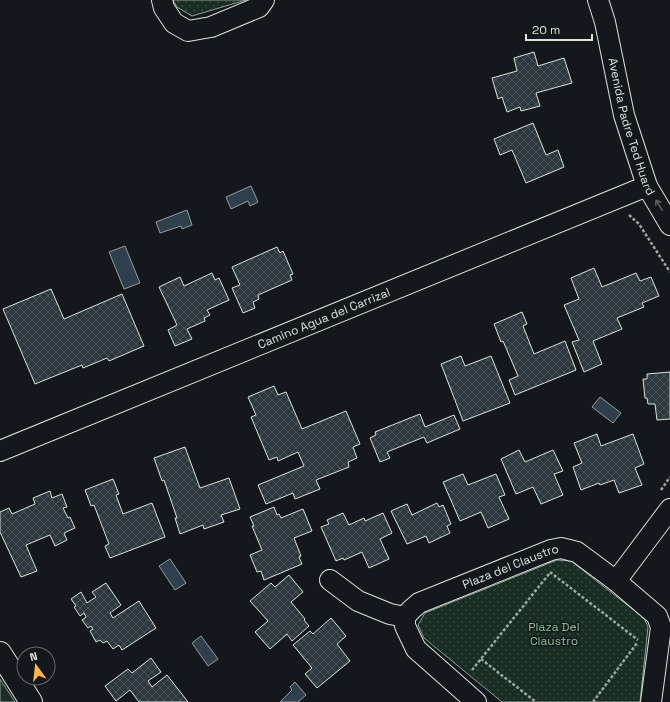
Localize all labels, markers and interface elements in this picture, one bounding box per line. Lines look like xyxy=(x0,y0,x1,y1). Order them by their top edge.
scale bar xyxy=(526,16,592,42)
text: 20 m xyxy=(532,22,560,38)
street label: Avenida Padre Ted Huard xyxy=(605,56,659,198)
one-way arrow xyxy=(655,200,663,211)
street label: Camino Agua del Carrizal xyxy=(255,284,393,353)
street label: Plaza del Claustro xyxy=(460,541,560,593)
park label: Plaza Del Claustro xyxy=(528,619,580,649)
north arrow xyxy=(16,646,56,686)
text: N xyxy=(28,649,39,664)

